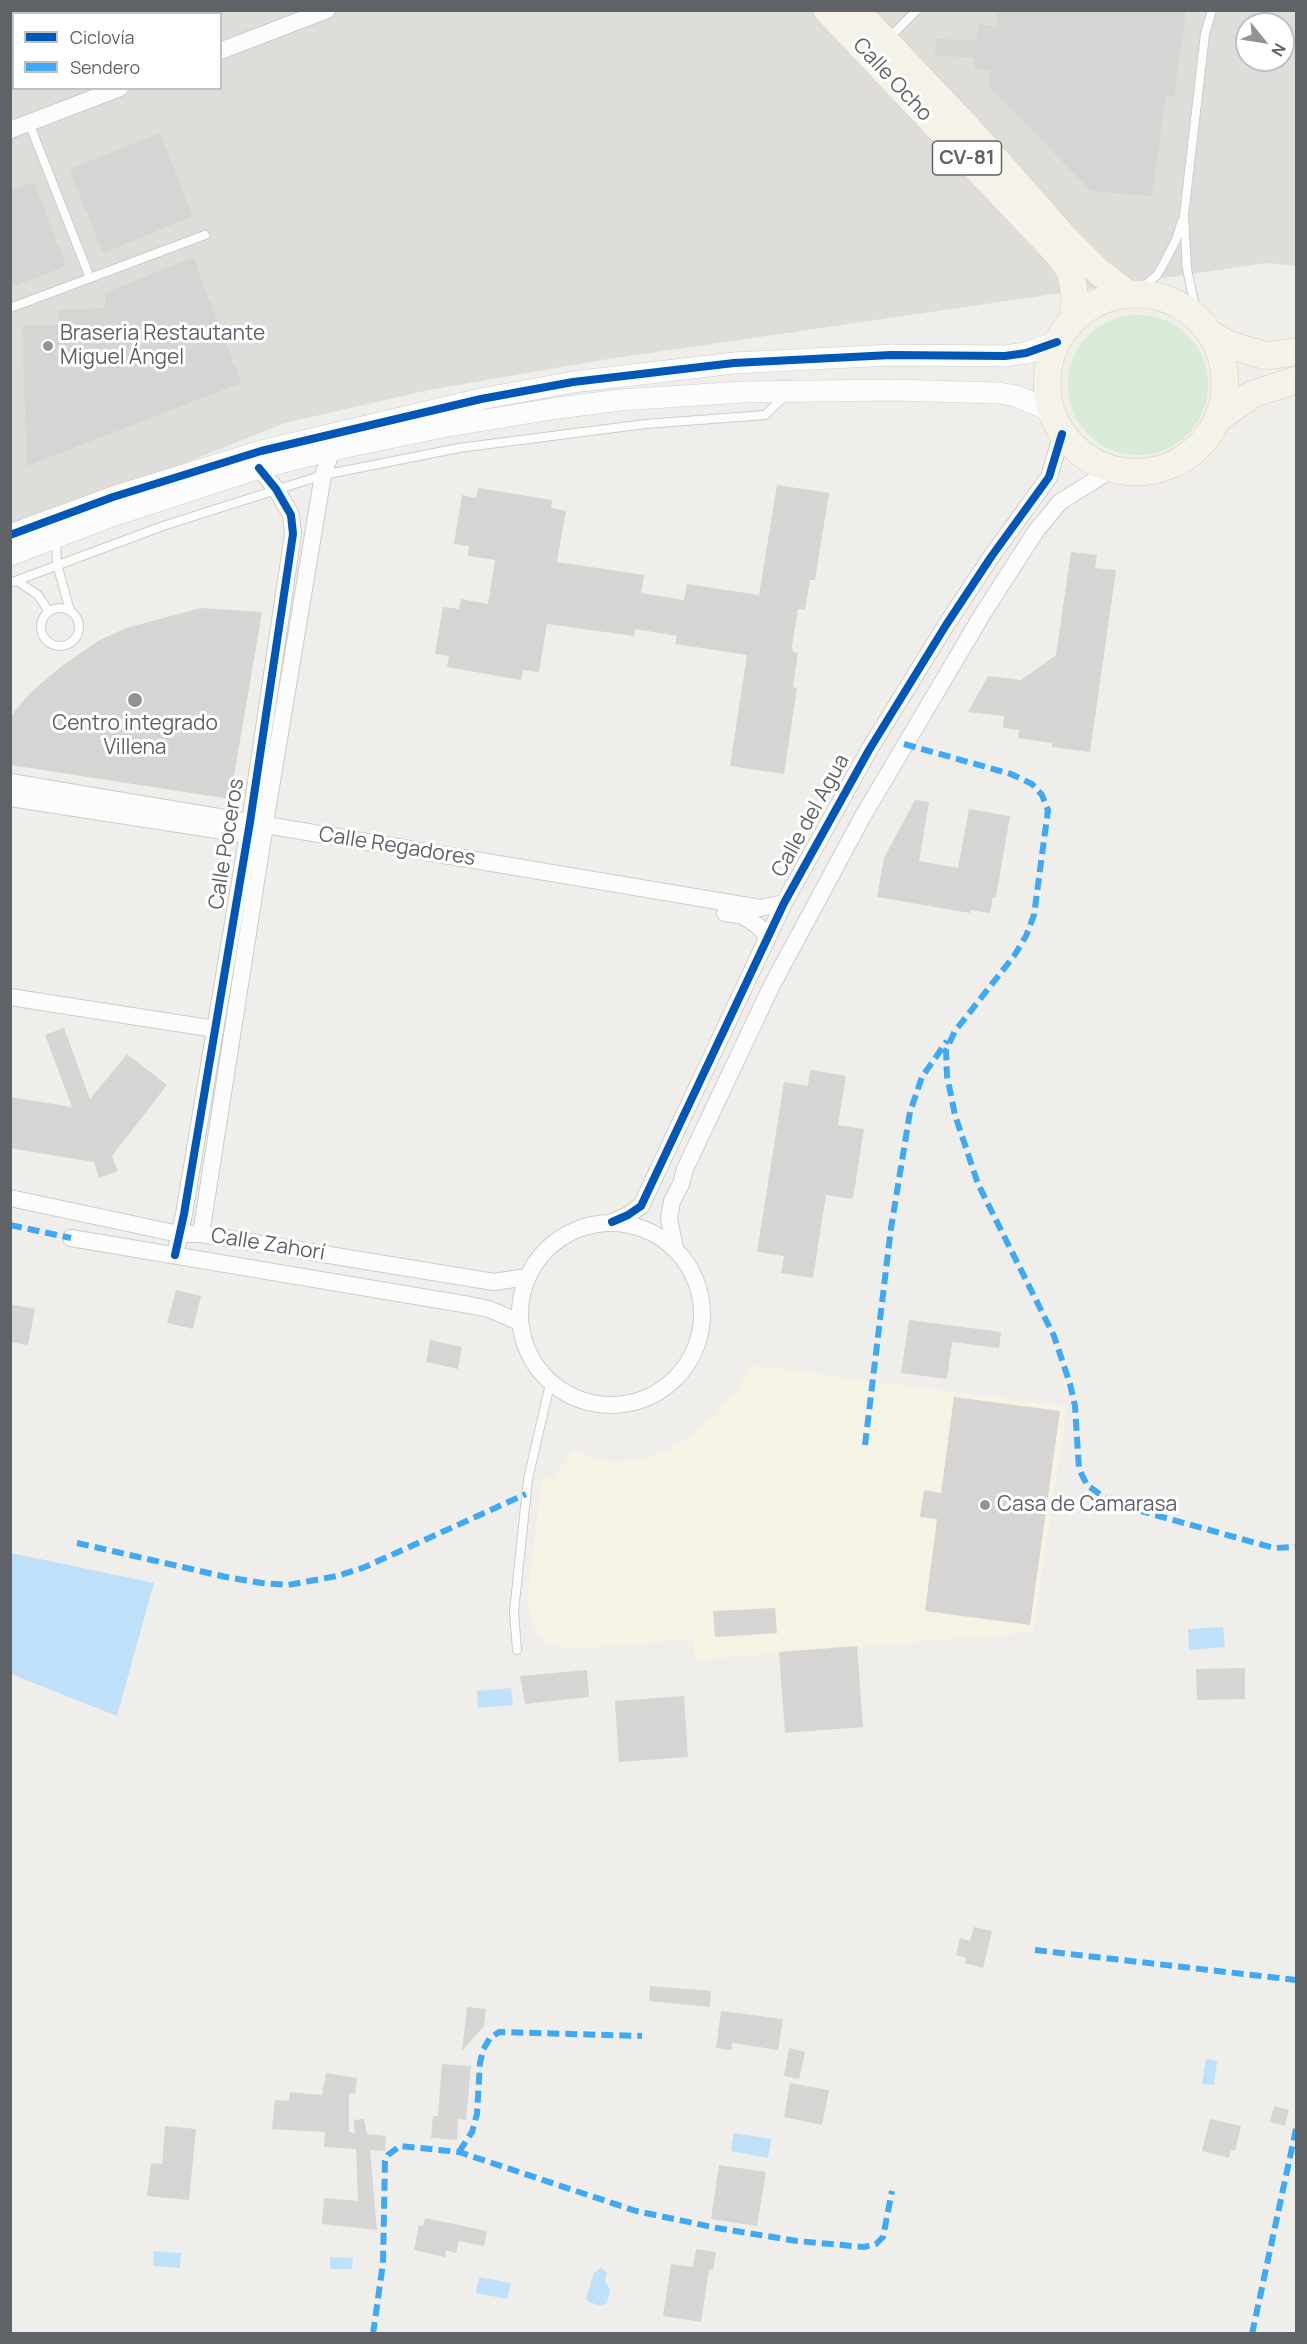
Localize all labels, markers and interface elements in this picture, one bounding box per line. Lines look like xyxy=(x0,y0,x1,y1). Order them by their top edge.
legend xyxy=(12,12,222,90)
north arrow xyxy=(1235,12,1295,72)
text: Ciclovía xyxy=(70,25,135,49)
street label: Calle Ocho xyxy=(847,33,937,127)
text: N xyxy=(1266,40,1291,60)
text: Sendero xyxy=(70,55,140,79)
road number: CV-81 xyxy=(932,141,1002,175)
place label: Braseria Restautante Miguel Ángel xyxy=(60,321,265,371)
marker: Braseria Restautante Miguel Ángel xyxy=(41,339,55,353)
marker: Centro integrado Villena xyxy=(126,691,144,709)
place label: Centro integrado Villena xyxy=(52,711,218,761)
street label: Calle del Agua xyxy=(767,750,855,882)
street label: Calle Poceros xyxy=(204,777,250,911)
street label: Calle Regadores xyxy=(317,822,477,872)
street label: Calle Zahorí xyxy=(209,1224,327,1266)
place label: Casa de Camarasa xyxy=(997,1492,1177,1518)
marker: Casa de Camarasa xyxy=(978,1498,992,1512)

